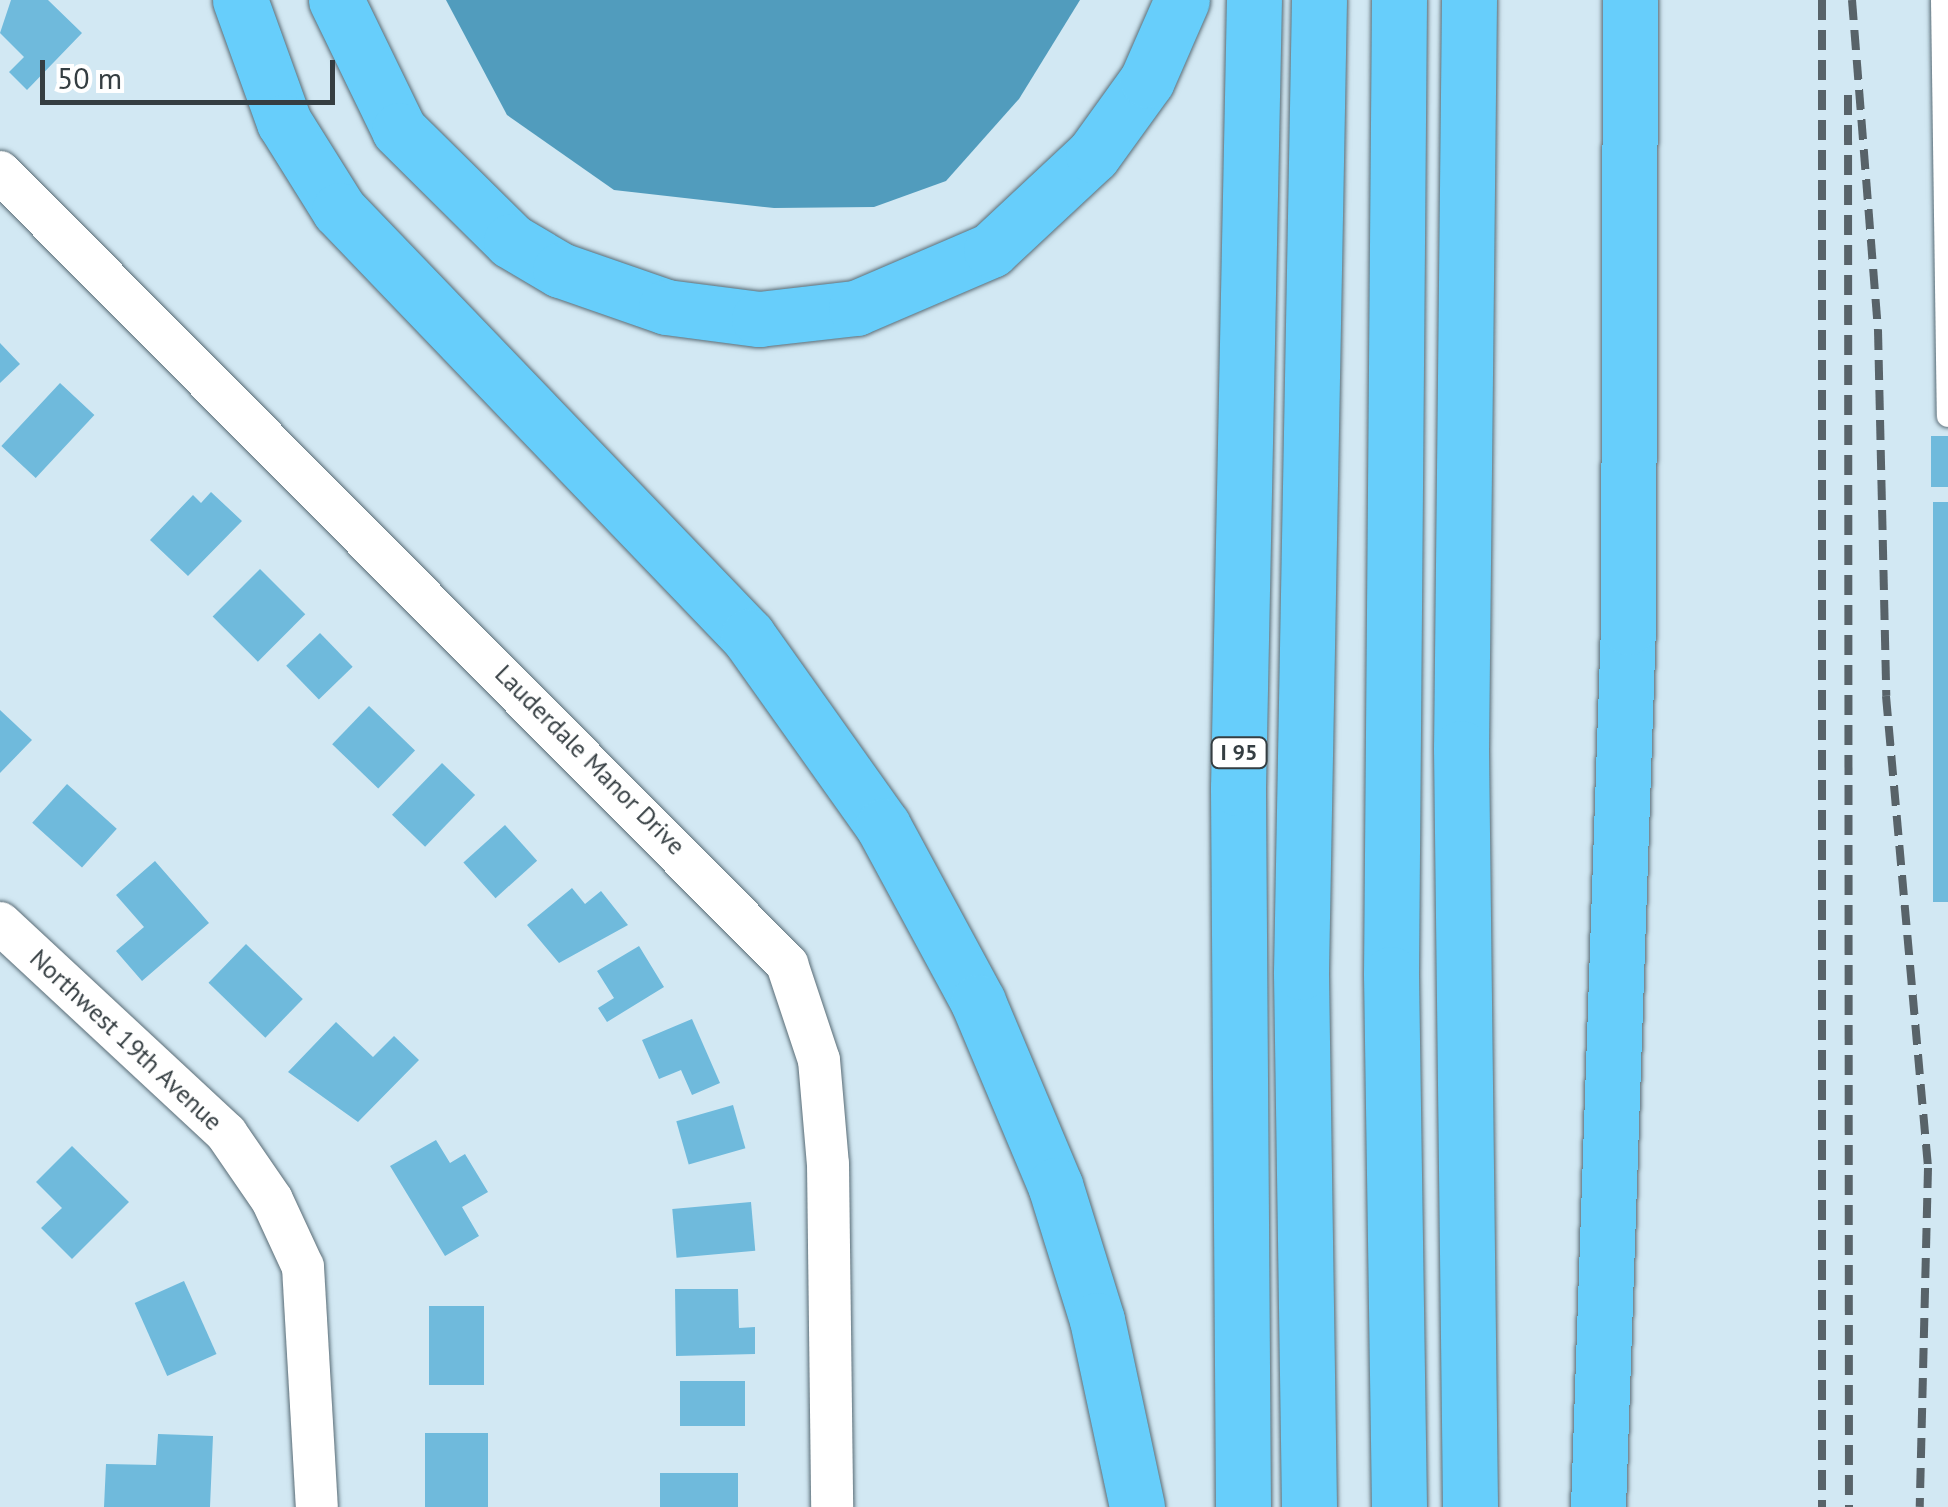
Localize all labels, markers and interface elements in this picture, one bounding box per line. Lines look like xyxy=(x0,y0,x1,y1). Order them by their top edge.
scale bar xyxy=(45,40,340,102)
text: 50 m xyxy=(57,58,122,97)
street label: Lauderdale Manor Drive xyxy=(489,659,691,861)
road number: I 95 xyxy=(1209,736,1269,770)
street label: Northwest 19th Avenue xyxy=(24,943,228,1137)

